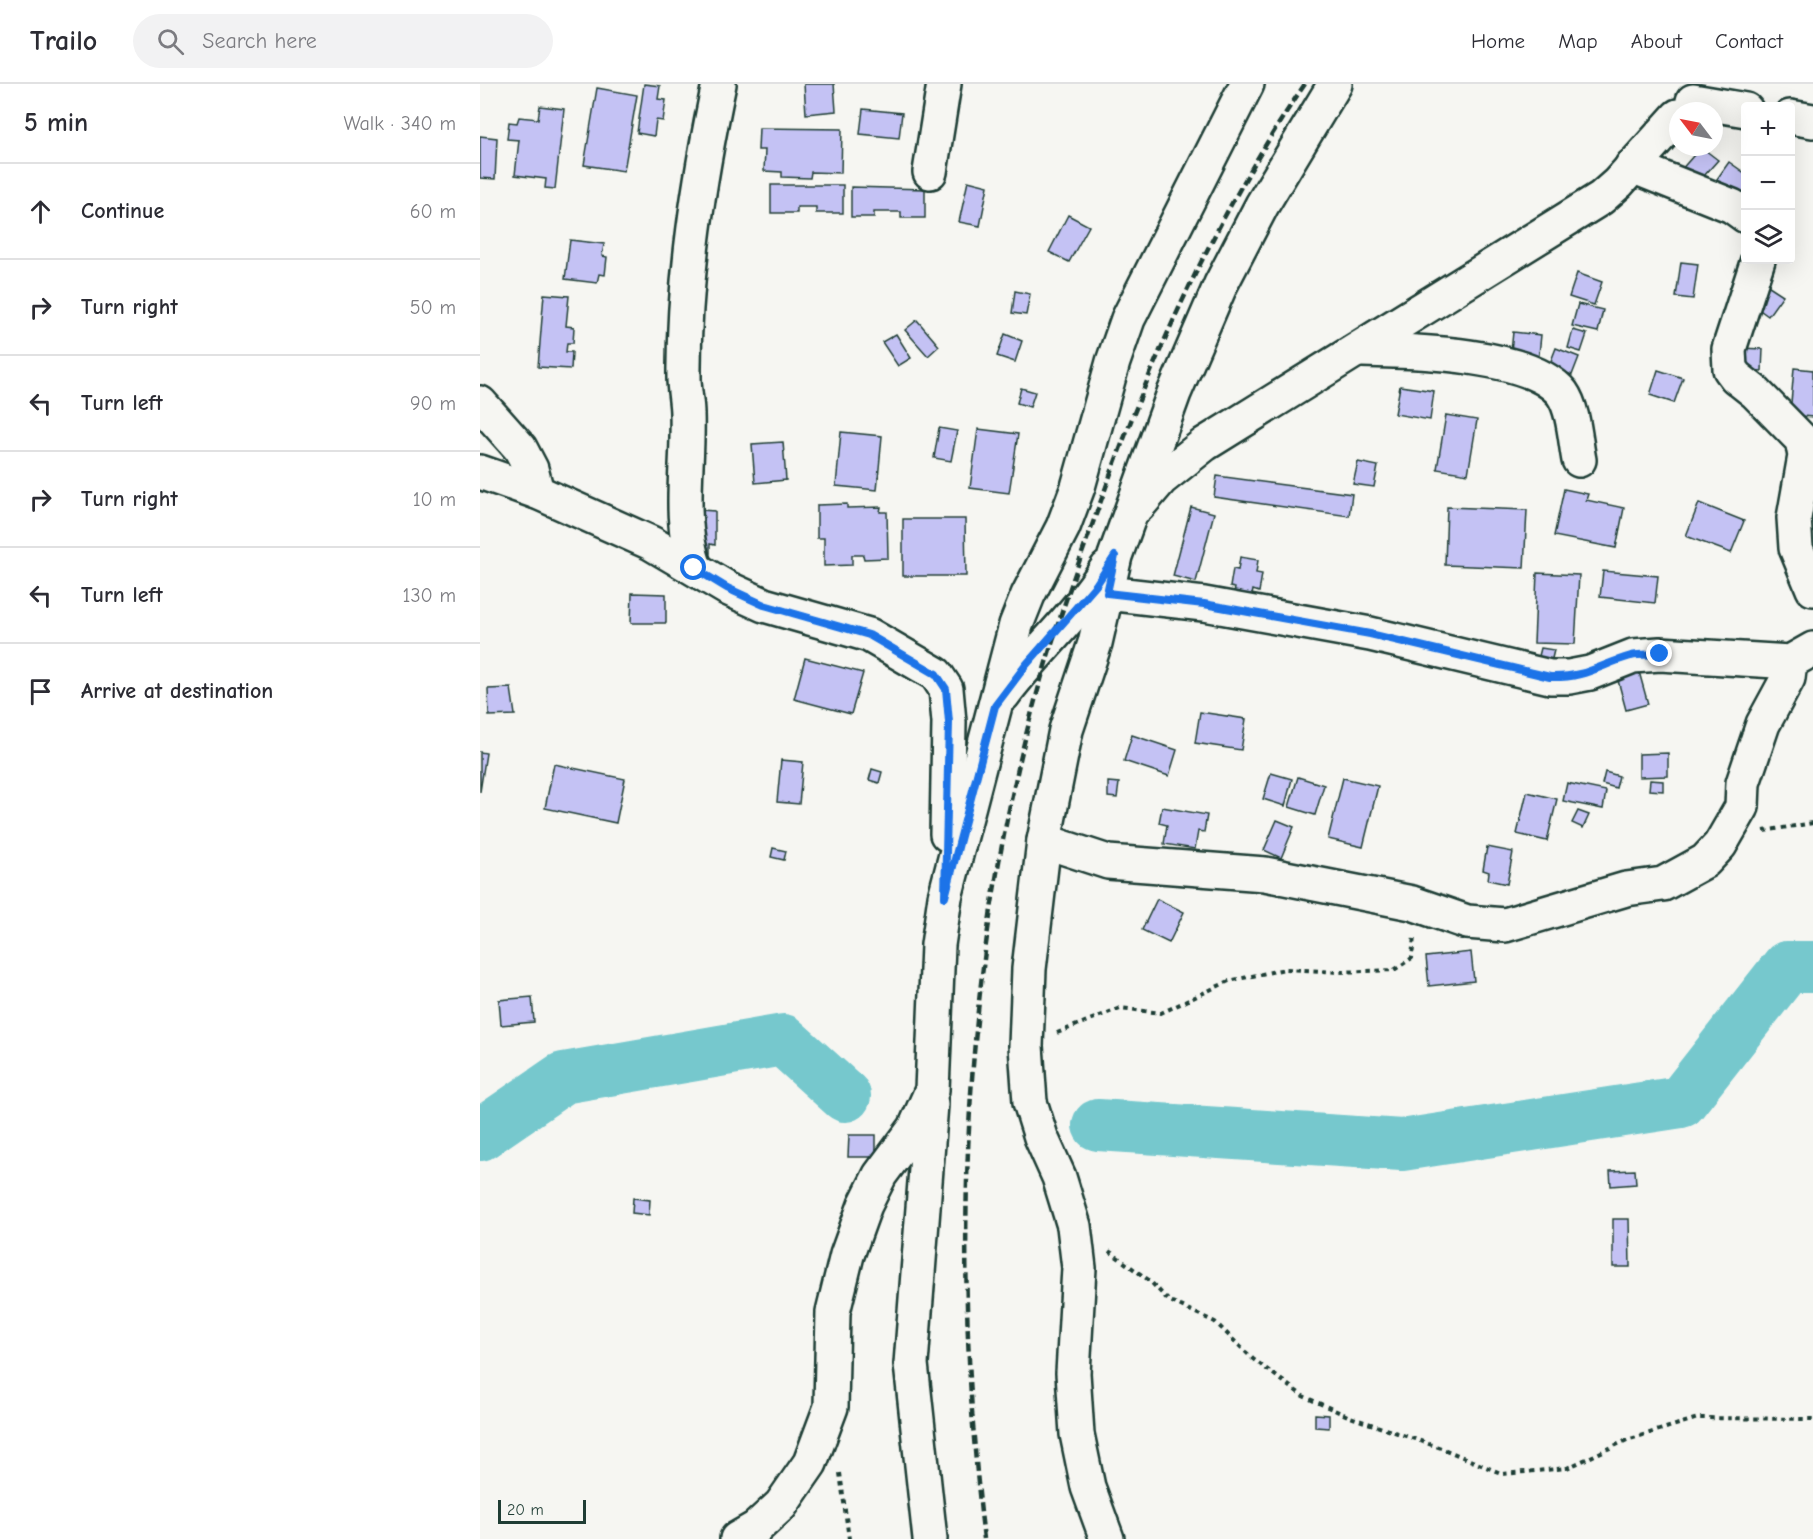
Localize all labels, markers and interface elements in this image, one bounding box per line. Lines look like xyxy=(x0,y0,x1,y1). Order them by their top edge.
search box xyxy=(133,14,553,68)
text: Trailo xyxy=(30,25,97,57)
icon: search xyxy=(154,25,187,58)
text: Search here xyxy=(202,28,317,54)
text: Home xyxy=(1471,29,1525,53)
text: Map xyxy=(1558,29,1598,53)
text: About xyxy=(1631,29,1682,53)
text: Contact xyxy=(1715,29,1783,53)
north arrow xyxy=(1669,102,1723,156)
map controls xyxy=(1741,102,1795,264)
button: + xyxy=(1741,102,1795,156)
text: 5 min xyxy=(24,108,88,138)
text: Walk · 340 m xyxy=(344,112,456,135)
button: − xyxy=(1741,156,1795,210)
icon: ahead xyxy=(24,195,57,228)
text: Continue xyxy=(81,198,164,224)
text: 60 m xyxy=(410,200,456,223)
button: layers xyxy=(1741,210,1795,264)
icon: right xyxy=(24,291,57,324)
text: Turn right xyxy=(81,294,178,320)
text: 50 m xyxy=(410,296,456,319)
icon: left xyxy=(24,387,57,420)
text: Turn left xyxy=(81,390,163,416)
text: 90 m xyxy=(410,392,456,415)
icon: right xyxy=(24,483,57,516)
text: Turn right xyxy=(81,486,178,512)
text: 10 m xyxy=(413,488,456,511)
route start xyxy=(680,554,706,580)
icon: left xyxy=(24,579,57,612)
text: Turn left xyxy=(81,582,163,608)
text: 130 m xyxy=(403,584,456,607)
route end xyxy=(1646,640,1672,666)
icon: arrive xyxy=(24,675,57,708)
text: Arrive at destination xyxy=(81,678,273,704)
scale bar xyxy=(498,1497,586,1524)
text: 20 m xyxy=(507,1501,544,1519)

